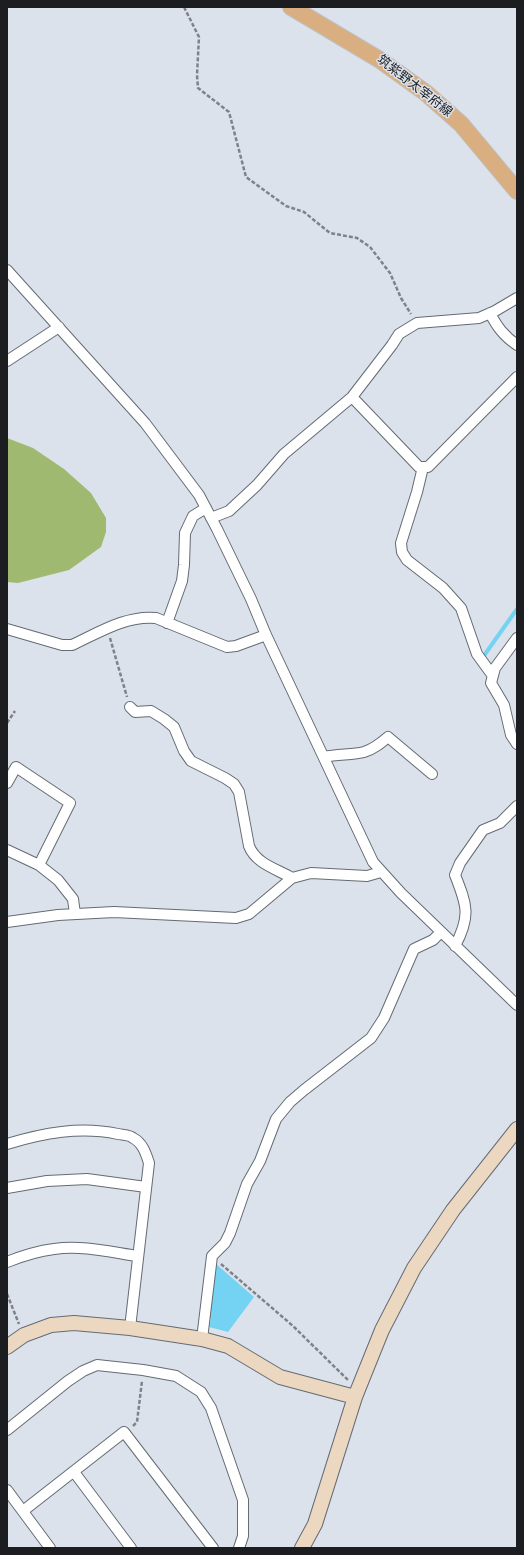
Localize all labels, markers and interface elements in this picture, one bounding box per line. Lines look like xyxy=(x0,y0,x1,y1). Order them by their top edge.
street label: 筑紫野太宰府線 xyxy=(373,53,455,121)

